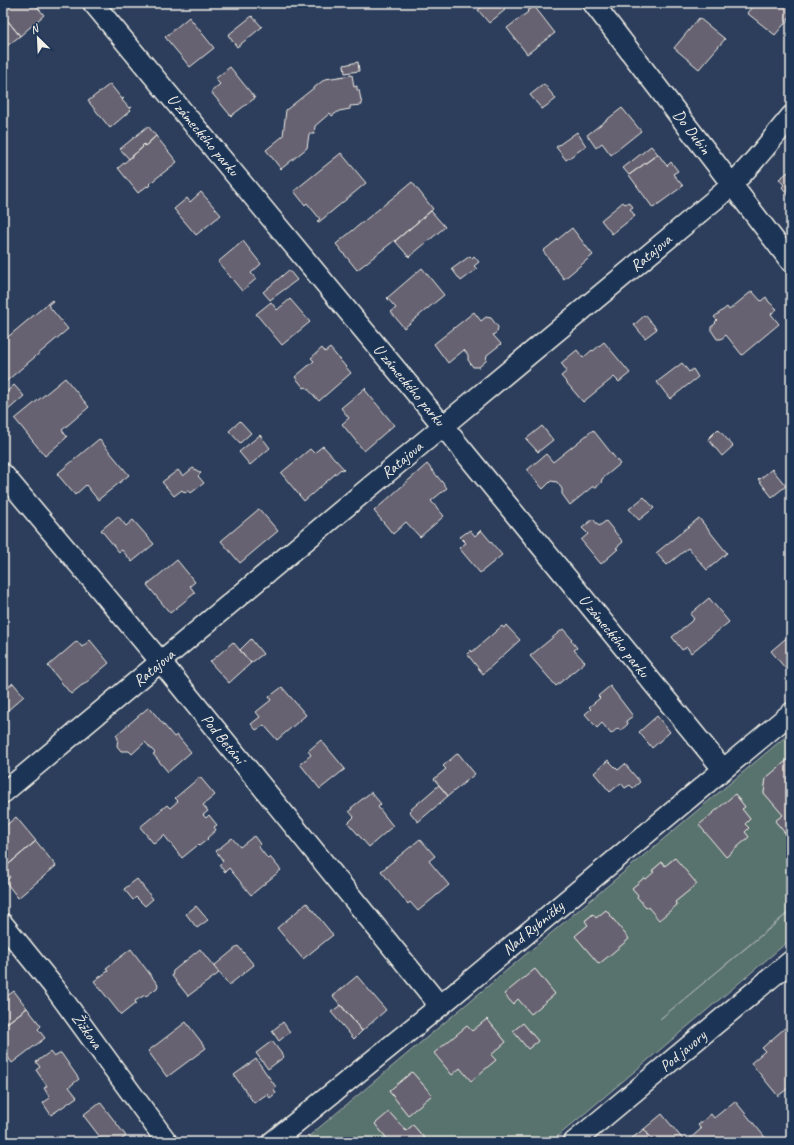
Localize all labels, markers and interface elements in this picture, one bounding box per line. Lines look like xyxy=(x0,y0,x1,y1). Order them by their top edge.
north arrow xyxy=(18,18,58,58)
text: N xyxy=(28,20,42,37)
street label: U zámeckého parku xyxy=(163,90,244,181)
street label: Do Dubin xyxy=(669,106,716,159)
street label: Ratajova xyxy=(626,229,677,276)
street label: U zámeckého parku xyxy=(369,340,450,431)
street label: Ratajova xyxy=(377,436,428,483)
street label: U zámeckého parku xyxy=(574,590,654,683)
street label: Ratajova xyxy=(129,644,180,691)
street label: Pod Betání xyxy=(197,710,251,770)
street label: Nad Rybníčky xyxy=(498,895,569,960)
street label: Žižkova xyxy=(67,1009,108,1054)
street label: Pod javory xyxy=(656,1025,712,1076)

